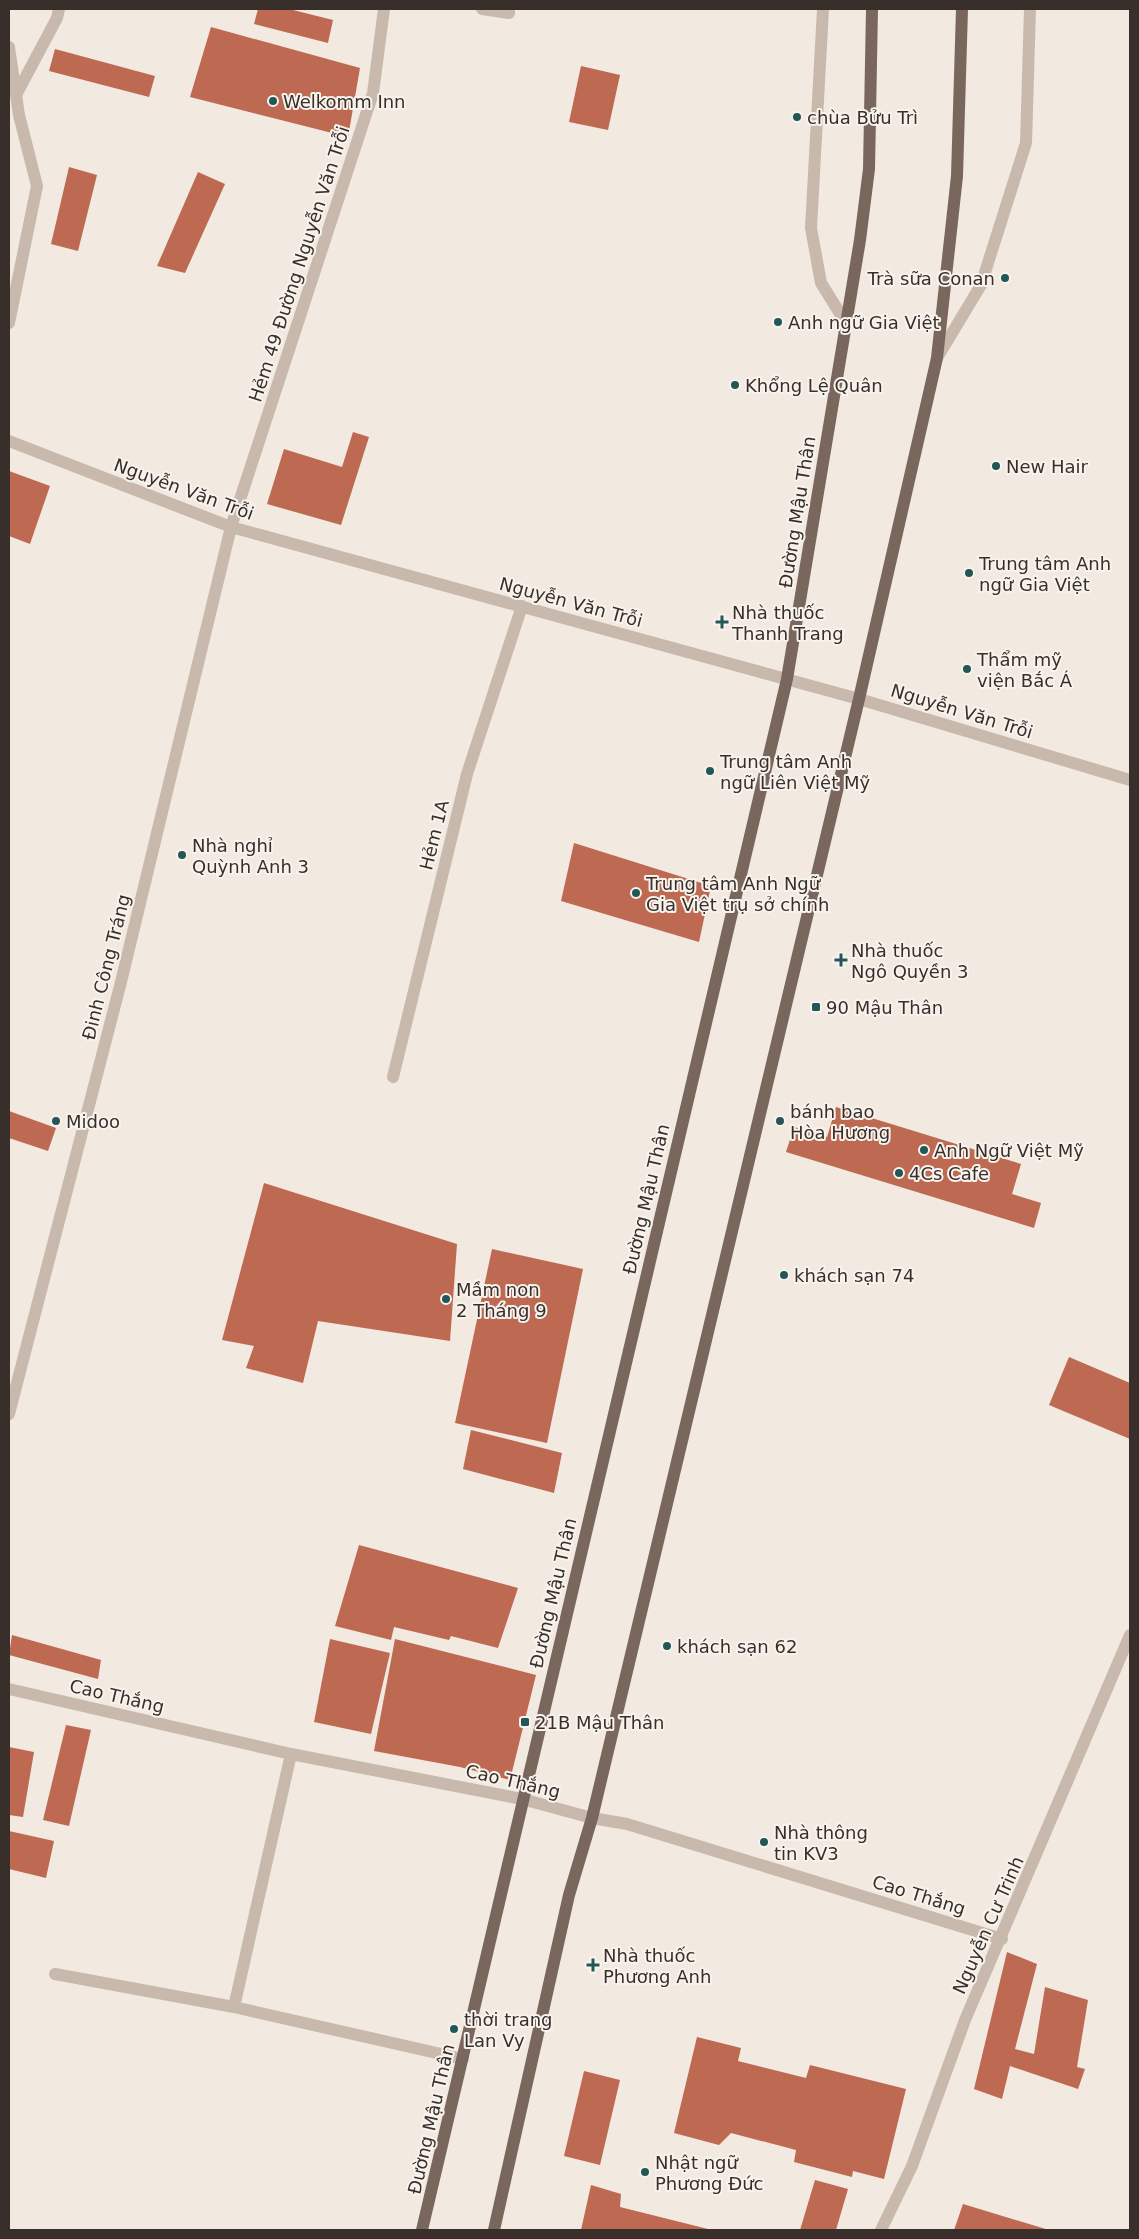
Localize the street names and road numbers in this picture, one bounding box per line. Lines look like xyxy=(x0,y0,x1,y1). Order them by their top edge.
street label: Hẻm 49 Đường Nguyễn Văn Trỗi xyxy=(244,123,354,405)
street label: Đường Mậu Thân xyxy=(775,435,819,589)
street label: Nguyễn Văn Trỗi xyxy=(111,454,257,524)
street label: Nguyễn Văn Trỗi xyxy=(497,573,645,631)
street label: Nguyễn Văn Trỗi xyxy=(888,679,1036,743)
street label: Hẻm 1A xyxy=(415,797,453,872)
street label: Đinh Công Tráng xyxy=(78,892,134,1042)
street label: Đường Mậu Thân xyxy=(619,1122,673,1276)
street label: Đường Mậu Thân xyxy=(526,1516,580,1670)
street label: Cao Thắng xyxy=(68,1675,166,1717)
street label: Cao Thắng xyxy=(464,1760,562,1802)
street label: Nguyễn Cư Trinh xyxy=(948,1853,1028,1997)
street label: Cao Thắng xyxy=(870,1871,968,1919)
street label: Đường Mậu Thân xyxy=(404,2042,458,2196)

